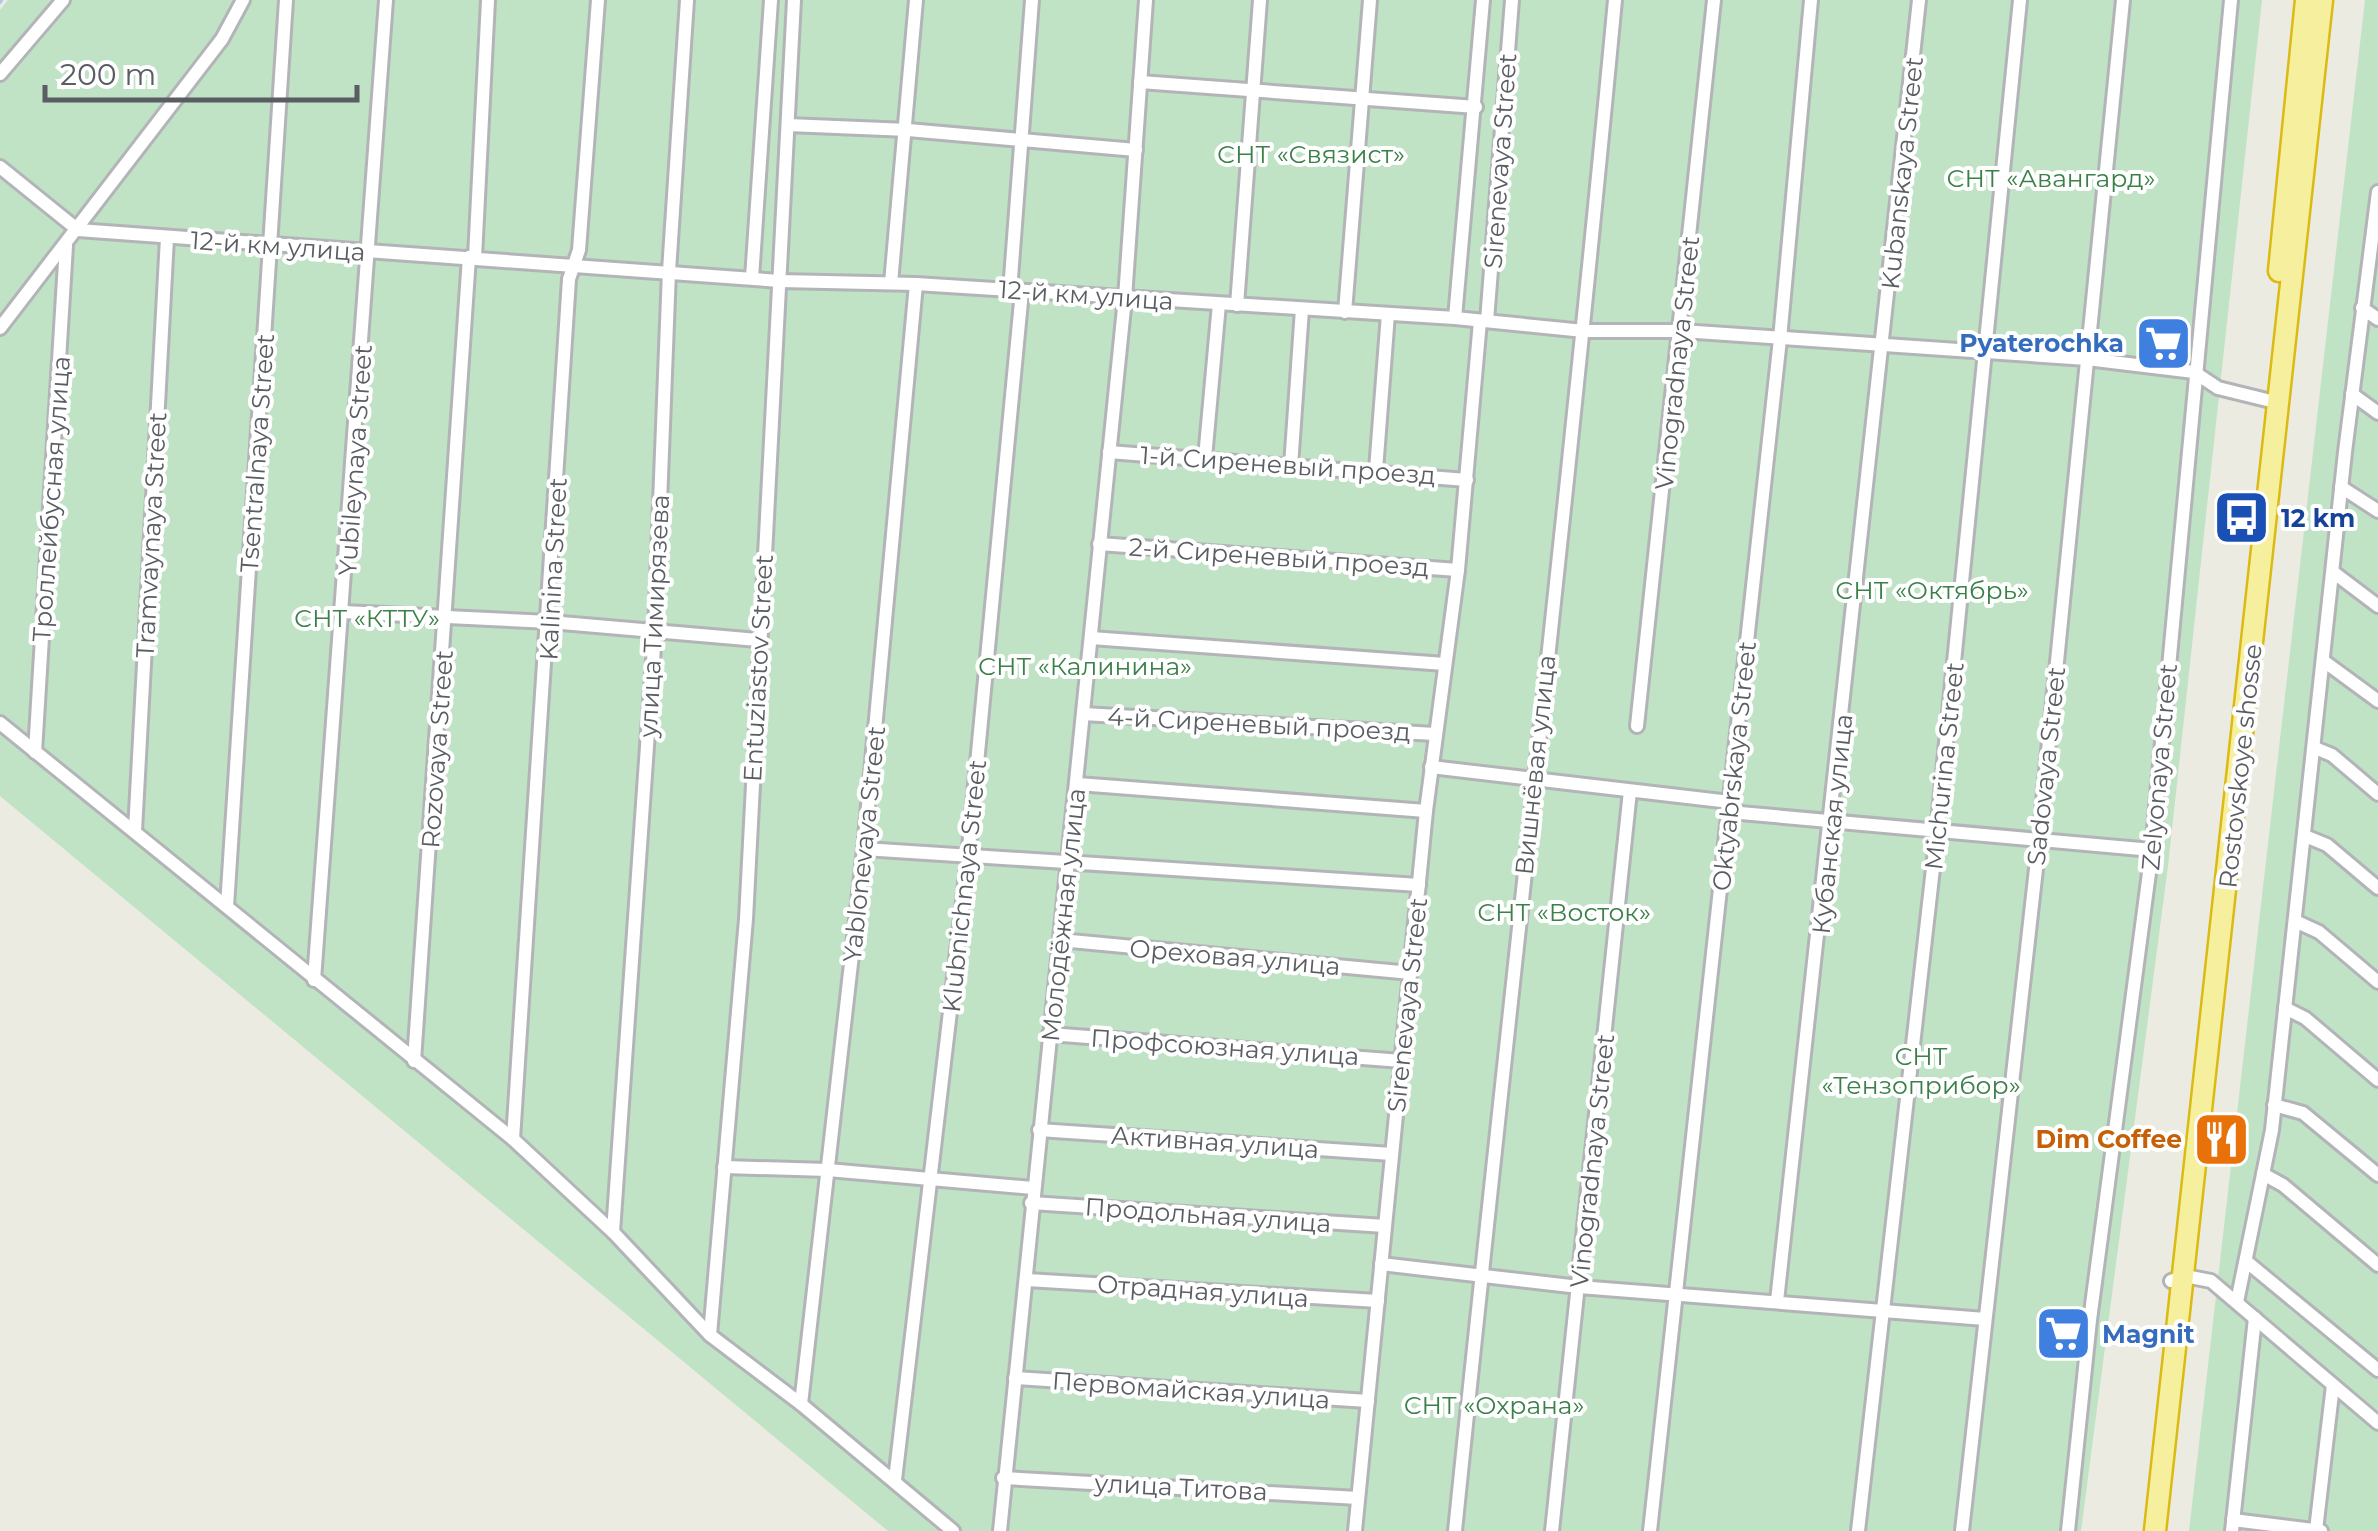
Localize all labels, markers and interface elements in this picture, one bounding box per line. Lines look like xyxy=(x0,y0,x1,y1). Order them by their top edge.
scale bar xyxy=(45,40,358,102)
street label: Sirenevaya Street xyxy=(1478,52,1522,270)
street label: Kubanskaya Street xyxy=(1875,55,1929,291)
text: 200 m xyxy=(60,56,156,93)
park label: СНТ «Связист» xyxy=(1217,139,1405,169)
park label: СНТ «Авангард» xyxy=(1947,163,2155,193)
street label: 12-й км улица xyxy=(190,225,366,267)
street label: Vinogradnaya Street xyxy=(1649,234,1705,492)
street label: 12-й км улица xyxy=(998,274,1174,316)
supermarket icon: Pyaterochka xyxy=(2133,313,2193,373)
place label: Pyaterochka xyxy=(1959,328,2124,358)
street label: Tsentralnaya Street xyxy=(234,333,280,573)
street label: Yubileynaya Street xyxy=(332,343,378,577)
street label: Троллейбусная улица xyxy=(26,355,76,643)
street label: Tramvaynaya Street xyxy=(130,411,172,659)
street label: 1-й Сиреневый проезд xyxy=(1139,440,1437,490)
street label: Kalinina Street xyxy=(533,477,573,661)
bus stop icon: 12 km xyxy=(2212,488,2272,548)
street label: улица Тимирязева xyxy=(633,494,675,739)
place label: 12 km xyxy=(2281,503,2355,533)
street label: 2-й Сиреневый проезд xyxy=(1128,532,1430,582)
street label: Entuziastov Street xyxy=(737,554,779,782)
park label: СНТ «Октябрь» xyxy=(1835,575,2029,605)
park label: СНТ «КТТУ» xyxy=(294,603,440,633)
street label: Oktyabrskaya Street xyxy=(1706,640,1762,892)
street label: Rostovskoye shosse xyxy=(2212,642,2268,890)
street label: Rozovaya Street xyxy=(415,649,459,849)
park label: СНТ «Калинина» xyxy=(978,651,1192,681)
street label: Вишнёвая улица xyxy=(1509,654,1561,876)
street label: Michurina Street xyxy=(1918,661,1970,871)
street label: Zelyonaya Street xyxy=(2135,662,2183,872)
street label: Sadovaya Street xyxy=(2021,665,2071,867)
street label: 4-й Сиреневый проезд xyxy=(1107,701,1411,747)
street label: Кубанская улица xyxy=(1806,712,1858,936)
street label: Yablonevaya Street xyxy=(837,724,891,964)
street label: Klubnichnaya Street xyxy=(936,758,992,1014)
street label: Молодёжная улица xyxy=(1035,787,1091,1043)
street label: Sirenevaya Street xyxy=(1381,896,1433,1114)
park label: СНТ «Восток» xyxy=(1477,897,1651,927)
street label: Ореховая улица xyxy=(1128,933,1342,981)
street label: Профсоюзная улица xyxy=(1090,1023,1360,1071)
street label: Vinogradnaya Street xyxy=(1564,1032,1620,1290)
park label: СНТ «Тензоприбор» xyxy=(1821,1041,2021,1100)
restaurant icon: Dim Coffee xyxy=(2191,1109,2251,1169)
street label: Активная улица xyxy=(1110,1120,1320,1164)
place label: Dim Coffee xyxy=(2036,1124,2182,1154)
street label: Продольная улица xyxy=(1084,1191,1332,1239)
street label: Отрадная улица xyxy=(1096,1269,1310,1313)
supermarket icon: Magnit xyxy=(2033,1304,2093,1364)
place label: Magnit xyxy=(2102,1319,2195,1349)
street label: Первомайская улица xyxy=(1051,1365,1331,1415)
park label: СНТ «Охрана» xyxy=(1404,1390,1584,1420)
street label: улица Титова xyxy=(1093,1467,1268,1507)

